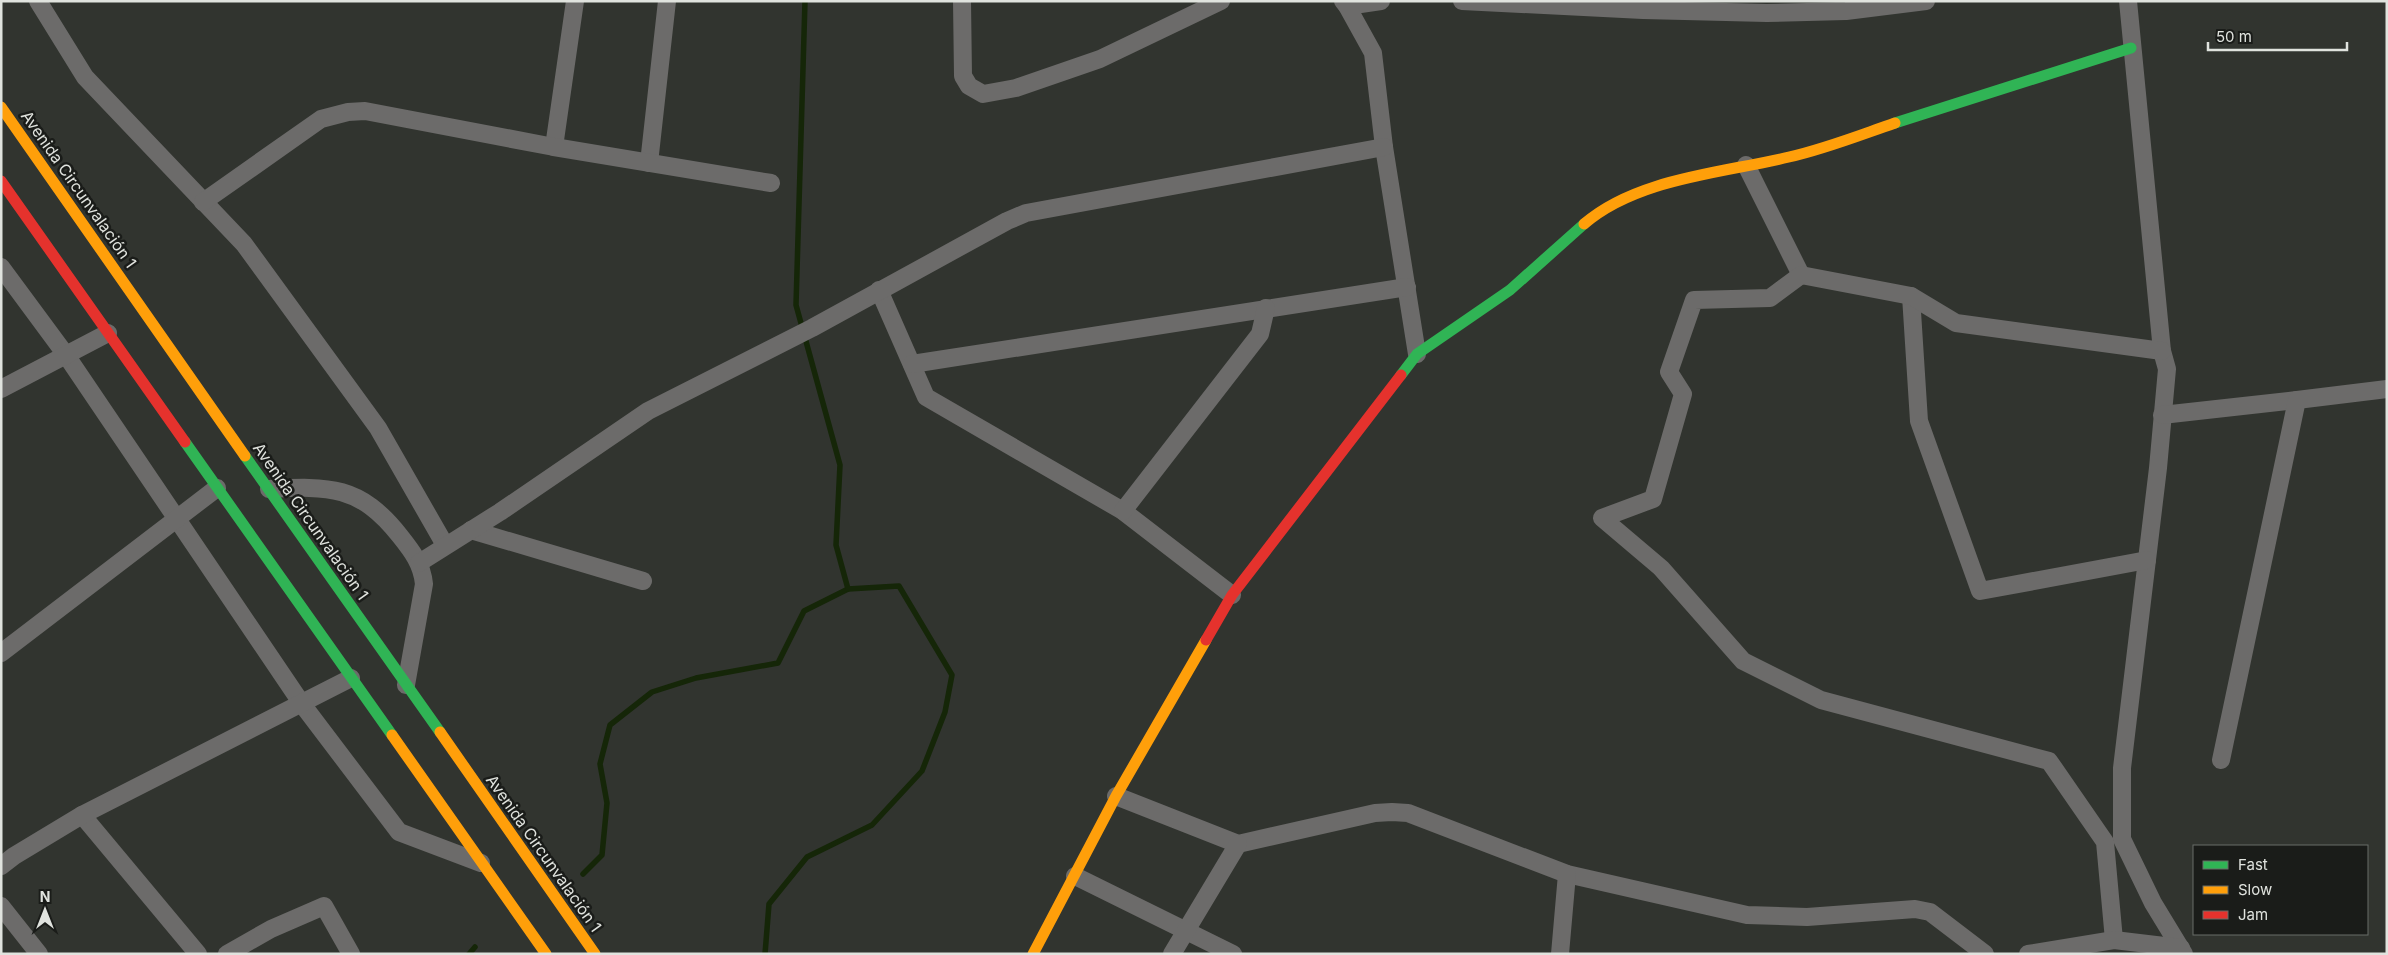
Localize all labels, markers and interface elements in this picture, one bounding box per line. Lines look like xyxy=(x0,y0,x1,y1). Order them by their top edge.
scale bar xyxy=(2208,20,2347,52)
text: 50 m xyxy=(2216,27,2252,46)
street label: Avenida Circunvalación 1 xyxy=(17,106,141,272)
street label: Avenida Circunvalación 1 xyxy=(249,438,373,604)
street label: Avenida Circunvalación 1 xyxy=(482,770,606,936)
legend xyxy=(2193,845,2368,935)
text: Fast xyxy=(2238,855,2268,874)
text: Slow xyxy=(2238,880,2272,899)
north arrow xyxy=(20,885,70,935)
text: N xyxy=(40,888,50,905)
text: Jam xyxy=(2238,905,2268,924)

